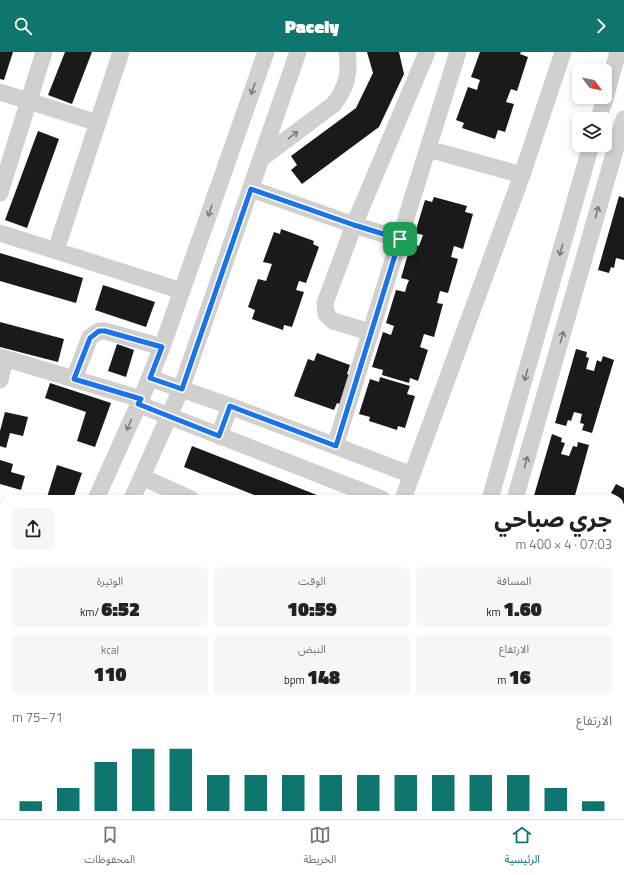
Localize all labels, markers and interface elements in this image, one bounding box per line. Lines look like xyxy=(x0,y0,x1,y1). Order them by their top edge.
text: Pacely xyxy=(285,13,339,40)
icon: search xyxy=(12,15,34,37)
icon: forward xyxy=(590,15,612,37)
north arrow xyxy=(572,64,612,104)
map controls xyxy=(572,64,612,152)
one-way arrow xyxy=(249,82,257,94)
button: layers xyxy=(572,112,612,152)
one-way arrow xyxy=(287,131,298,139)
one-way arrow xyxy=(206,205,213,218)
one-way arrow xyxy=(594,205,601,218)
pin xyxy=(383,222,417,256)
icon: arrive xyxy=(389,228,411,250)
one-way arrow xyxy=(557,243,565,256)
one-way arrow xyxy=(559,330,566,343)
one-way arrow xyxy=(522,368,529,381)
one-way arrow xyxy=(125,418,132,430)
one-way arrow xyxy=(523,455,530,468)
text: جري صباحي xyxy=(494,502,612,536)
button: share xyxy=(12,508,54,550)
text: 07:03 · 4 × 400 m xyxy=(516,534,612,554)
text: الوتيرة xyxy=(97,573,123,589)
text: الوقت xyxy=(298,573,326,589)
text: المسافة xyxy=(497,573,531,589)
text: 6:52 xyxy=(101,593,140,624)
text: 10:59 xyxy=(287,593,337,624)
text: 1.60 xyxy=(503,593,542,624)
text: /km xyxy=(80,604,101,620)
text: km xyxy=(486,604,503,620)
text: النبض xyxy=(298,641,326,657)
text: الارتفاع xyxy=(499,641,529,657)
text: kcal xyxy=(101,642,119,658)
text: 110 xyxy=(94,658,127,689)
text: 148 xyxy=(307,661,340,692)
text: 16 xyxy=(509,661,531,692)
text: bpm xyxy=(284,672,307,688)
text: m xyxy=(497,672,509,688)
text: 71–75 m xyxy=(12,707,63,727)
text: الارتفاع xyxy=(576,710,612,730)
tab: المحفوظات xyxy=(84,824,135,871)
tab: الخريطة xyxy=(303,824,336,871)
tab: الرئيسية xyxy=(505,824,540,871)

